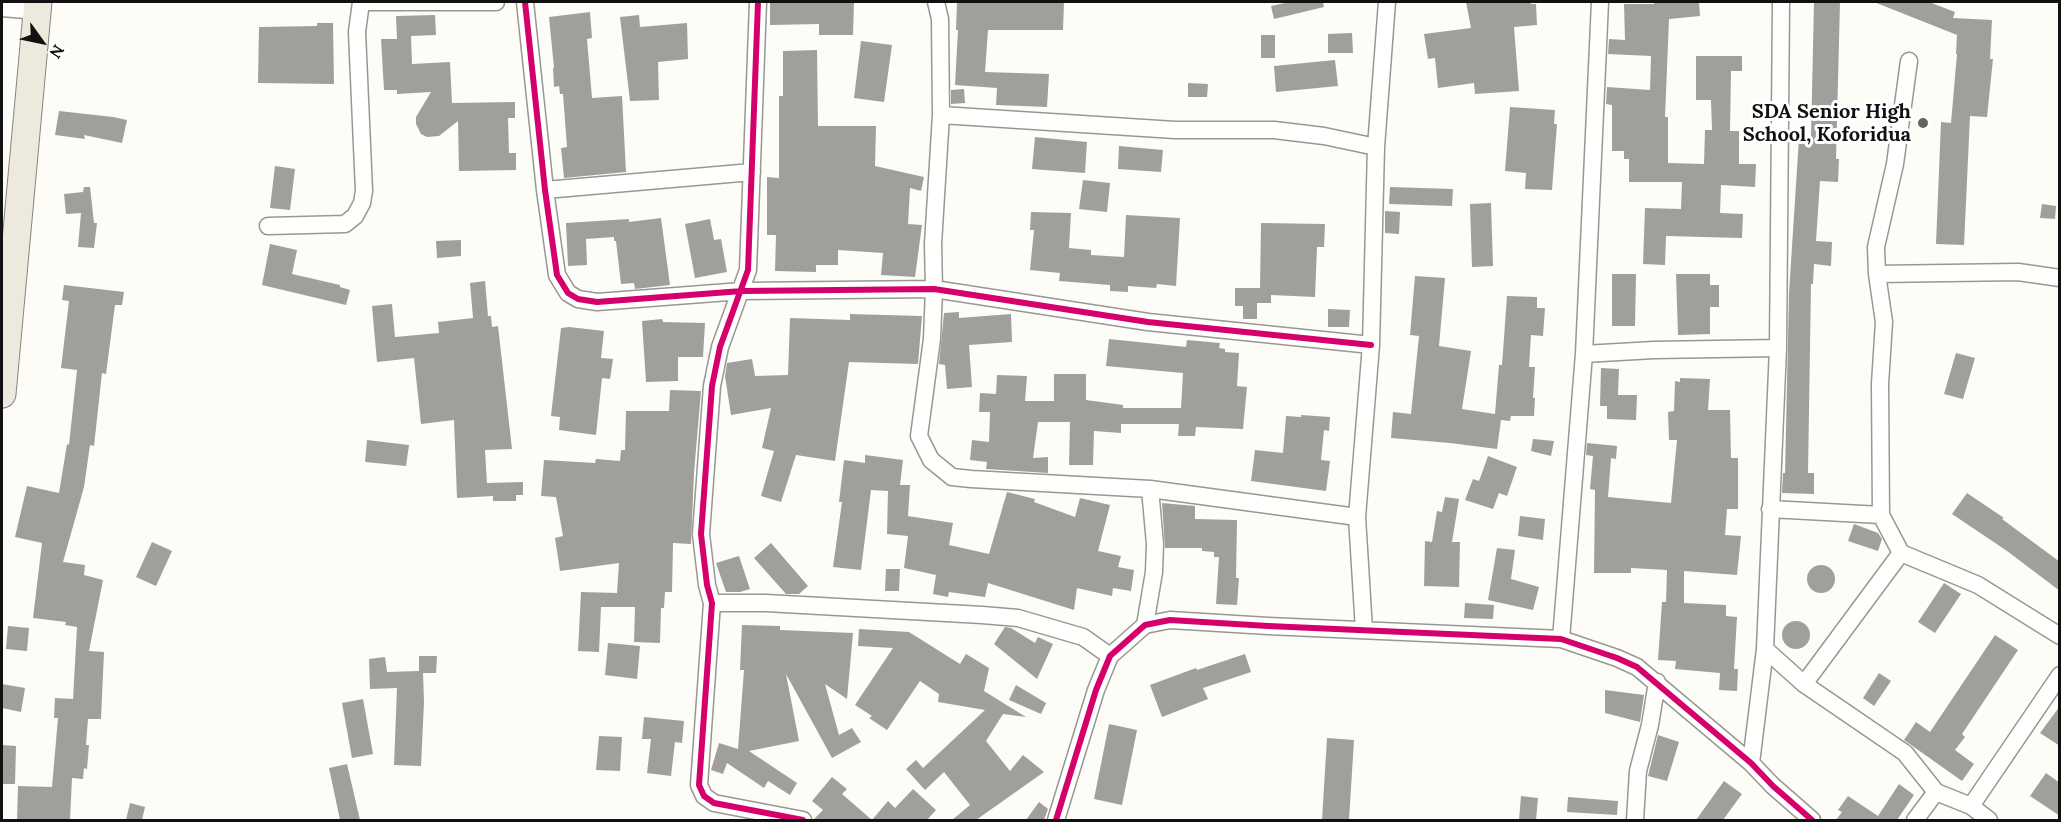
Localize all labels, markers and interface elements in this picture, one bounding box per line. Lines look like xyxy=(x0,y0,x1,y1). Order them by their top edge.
north arrow xyxy=(12,12,72,72)
text: N xyxy=(45,41,69,62)
place label: SDA Senior High School, Koforidua xyxy=(1743,100,1911,147)
marker: SDA Senior High School, Koforidua xyxy=(1916,116,1930,130)

